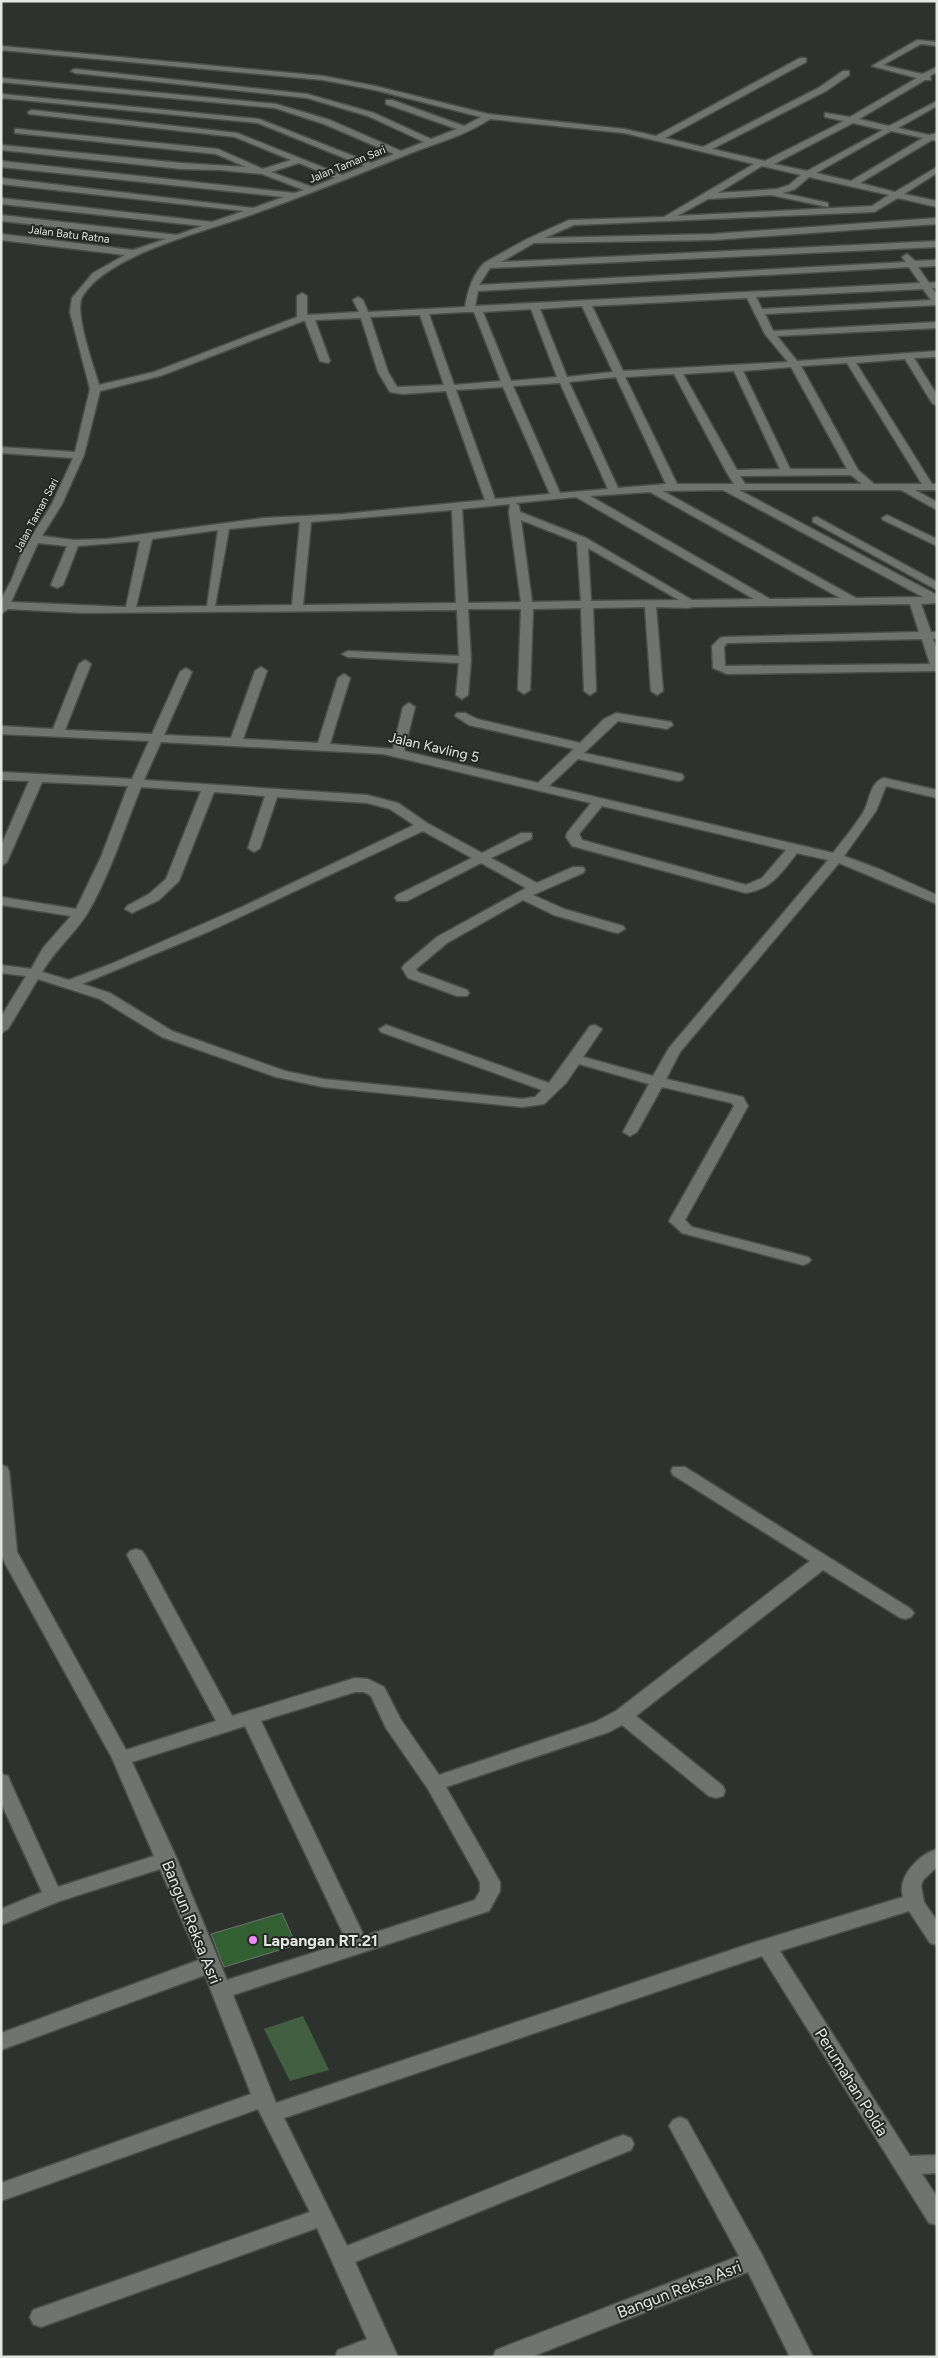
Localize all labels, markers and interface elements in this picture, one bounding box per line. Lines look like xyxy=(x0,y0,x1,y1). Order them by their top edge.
street label: Jalan Taman Sari xyxy=(307,143,387,186)
street label: Jalan Batu Ratna xyxy=(27,223,110,246)
street label: Jalan Taman Sari xyxy=(12,476,61,554)
street label: Jalan Kavling 5 xyxy=(387,729,481,766)
street label: Bangun Reksa Asri xyxy=(158,1858,225,1987)
place label: Lapangan RT.21 xyxy=(263,1931,378,1950)
marker: Lapangan RT.21 xyxy=(247,1934,259,1946)
street label: Perumahan Polda xyxy=(811,2025,892,2140)
street label: Bangun Reksa Asri xyxy=(614,2257,744,2322)

